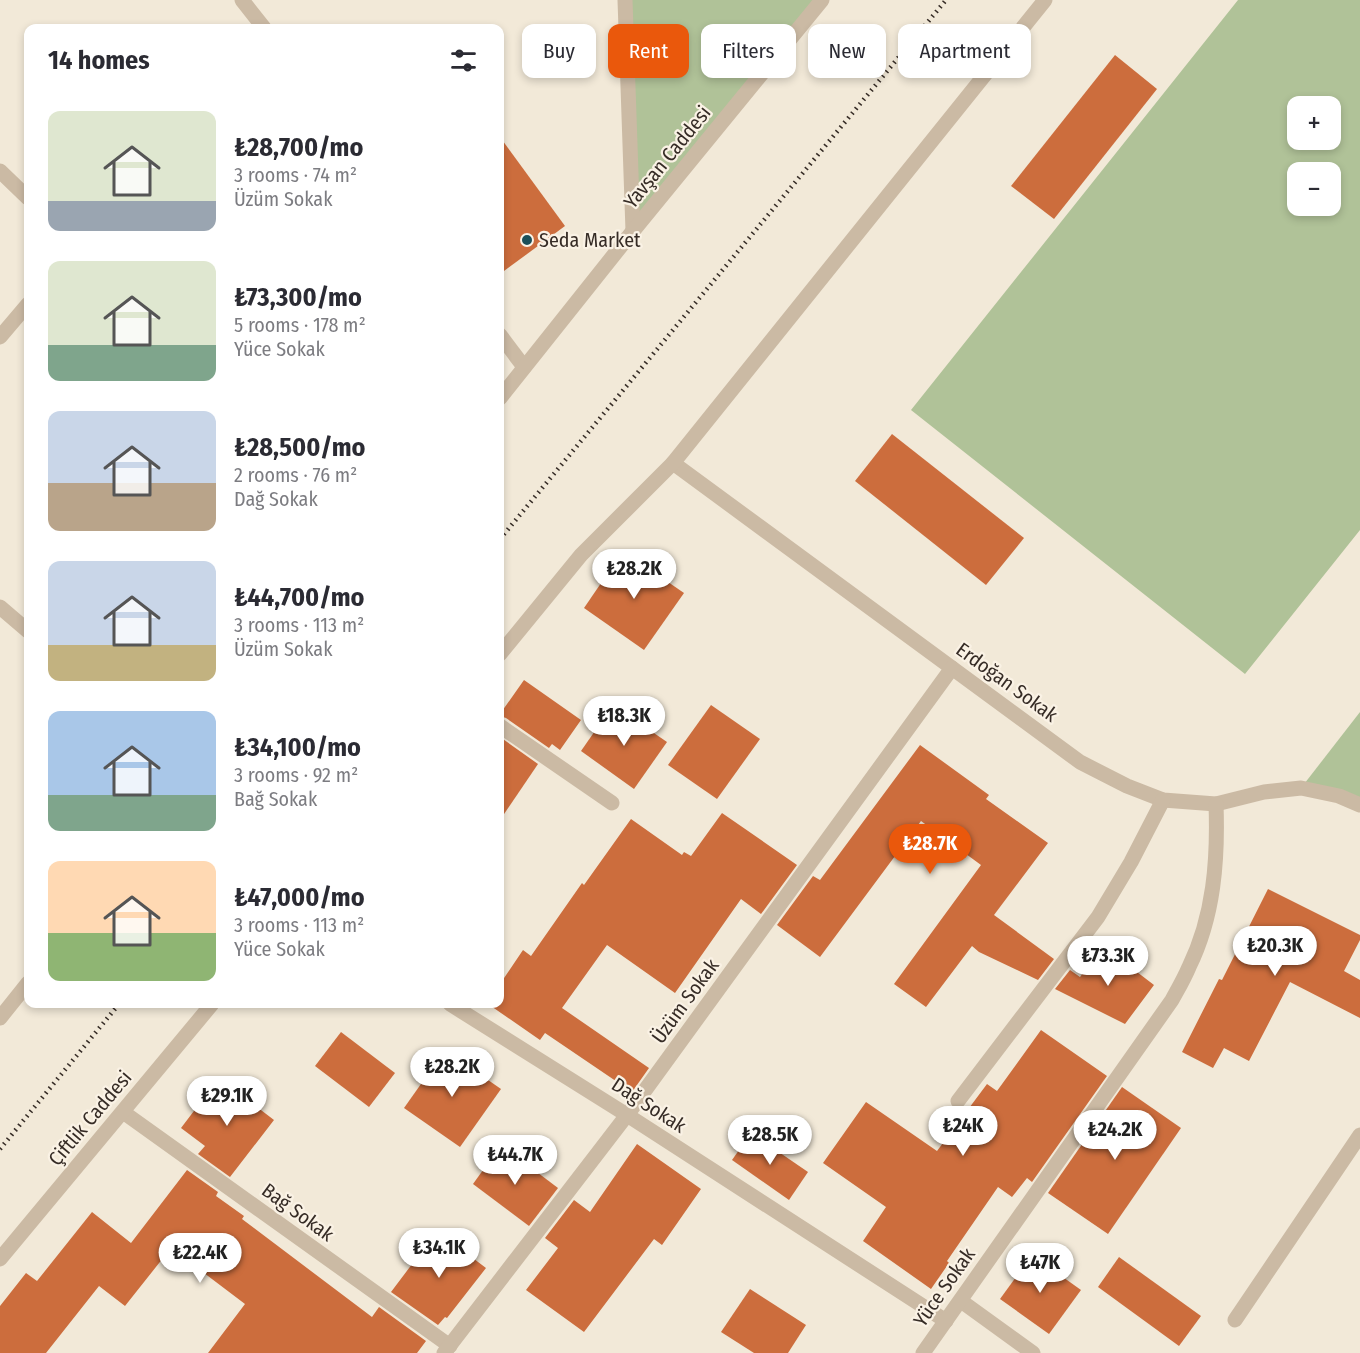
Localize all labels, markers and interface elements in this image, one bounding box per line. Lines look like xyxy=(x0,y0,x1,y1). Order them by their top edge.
chip: Buy xyxy=(522,24,596,78)
chip: Rent xyxy=(608,24,689,78)
chip: Filters xyxy=(701,24,796,78)
chip: New xyxy=(808,24,886,78)
chip: Apartment xyxy=(898,24,1031,78)
icon: filters xyxy=(447,44,480,77)
text: 14 homes xyxy=(48,45,150,76)
map controls xyxy=(1287,96,1341,216)
button: + xyxy=(1287,96,1341,150)
street label: Yavşan Caddesi xyxy=(618,101,716,214)
text: ₺28,700/mo xyxy=(234,132,363,163)
icon: home xyxy=(96,135,168,207)
button: − xyxy=(1287,162,1341,216)
text: 3 rooms · 74 m² xyxy=(234,163,357,187)
text: Üzüm Sokak xyxy=(234,187,332,211)
place label: Seda Market xyxy=(539,228,641,252)
marker: Seda Market xyxy=(520,233,534,247)
text: ₺73,300/mo xyxy=(234,282,362,313)
icon: home xyxy=(96,285,168,357)
text: 5 rooms · 178 m² xyxy=(234,313,366,337)
text: Yüce Sokak xyxy=(234,337,325,361)
text: ₺28,500/mo xyxy=(234,432,365,463)
icon: home xyxy=(96,435,168,507)
text: 2 rooms · 76 m² xyxy=(234,463,357,487)
text: Dağ Sokak xyxy=(234,487,318,511)
pin: ₺28.2K xyxy=(585,549,683,600)
text: ₺28.2K xyxy=(606,556,662,580)
text: ₺44,700/mo xyxy=(234,582,364,613)
icon: home xyxy=(96,585,168,657)
text: 3 rooms · 113 m² xyxy=(234,613,364,637)
text: Üzüm Sokak xyxy=(234,637,332,661)
street label: Erdoğan Sokak xyxy=(952,637,1063,727)
pin: ₺18.3K xyxy=(575,696,673,747)
text: ₺18.3K xyxy=(597,703,651,727)
text: ₺34,100/mo xyxy=(234,732,361,763)
icon: home xyxy=(96,735,168,807)
text: 3 rooms · 92 m² xyxy=(234,763,358,787)
text: Bağ Sokak xyxy=(234,787,317,811)
pin: ₺28.7K xyxy=(881,824,979,875)
text: ₺28.7K xyxy=(903,831,957,855)
text: ₺47,000/mo xyxy=(234,882,365,913)
icon: home xyxy=(96,885,168,957)
text: 3 rooms · 113 m² xyxy=(234,913,364,937)
pin: ₺20.3K xyxy=(1226,926,1324,977)
text: ₺20.3K xyxy=(1247,933,1303,957)
pin: ₺73.3K xyxy=(1059,936,1157,987)
text: Yüce Sokak xyxy=(234,937,325,961)
text: ₺73.3K xyxy=(1081,943,1135,967)
street label: Üzüm Sokak xyxy=(646,954,724,1048)
pin: ₺28.2K xyxy=(403,1047,501,1098)
text: ₺28.2K xyxy=(424,1054,480,1078)
street label: Çiftlik Caddesi xyxy=(43,1066,137,1171)
street label: Dağ Sokak xyxy=(607,1072,691,1138)
pin: ₺29.1K xyxy=(178,1076,276,1127)
text: ₺29.1K xyxy=(201,1083,253,1107)
pin: ₺24K xyxy=(927,1106,999,1157)
pin: ₺24.2K xyxy=(1066,1110,1164,1161)
text: ₺24K xyxy=(943,1113,983,1137)
pin: ₺28.5K xyxy=(721,1115,819,1166)
text: ₺24.2K xyxy=(1088,1117,1142,1141)
text: ₺28.5K xyxy=(742,1122,798,1146)
pin: ₺44.7K xyxy=(466,1135,564,1186)
text: ₺44.7K xyxy=(487,1142,543,1166)
street label: Bağ Sokak xyxy=(257,1178,339,1247)
pin: ₺34.1K xyxy=(390,1228,488,1279)
pin: ₺22.4K xyxy=(151,1233,249,1284)
text: ₺34.1K xyxy=(413,1235,465,1259)
text: ₺22.4K xyxy=(173,1240,227,1264)
street label: Yüce Sokak xyxy=(908,1242,980,1331)
pin: ₺47K xyxy=(1004,1243,1076,1294)
text: ₺47K xyxy=(1020,1250,1060,1274)

